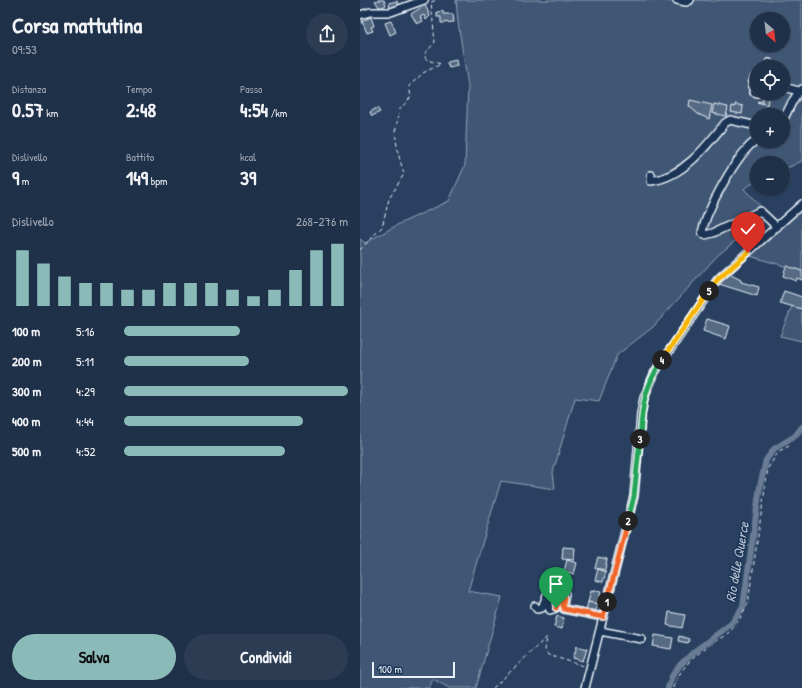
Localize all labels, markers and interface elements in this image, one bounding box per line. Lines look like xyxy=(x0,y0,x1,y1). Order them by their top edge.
text: Corsa mattutina xyxy=(12,10,142,40)
north arrow xyxy=(750,12,790,52)
map controls xyxy=(750,12,790,196)
button: share xyxy=(306,13,348,55)
text: 09:53 xyxy=(12,40,37,58)
button: locate xyxy=(750,60,790,100)
text: Distanza xyxy=(12,82,46,96)
text: Tempo xyxy=(126,82,152,96)
text: Passo xyxy=(240,82,263,96)
text: 0.57 xyxy=(12,96,44,123)
text: 2:48 xyxy=(126,96,156,123)
text: 4:54 xyxy=(240,96,268,123)
text: km xyxy=(44,106,58,120)
text: /km xyxy=(268,106,287,120)
button: + xyxy=(750,108,790,148)
text: Dislivello xyxy=(12,150,47,164)
text: Battito xyxy=(126,150,154,164)
text: kcal xyxy=(240,150,256,164)
button: − xyxy=(750,156,790,196)
text: 9 xyxy=(12,164,19,191)
text: 149 xyxy=(126,164,148,191)
text: 39 xyxy=(240,164,256,191)
text: m xyxy=(19,174,29,188)
text: bpm xyxy=(148,174,167,188)
text: Dislivello xyxy=(12,212,54,230)
text: 268–276 m xyxy=(296,212,348,230)
pin xyxy=(731,212,765,253)
icon: check xyxy=(737,218,759,240)
pin: 5 xyxy=(699,281,719,301)
text: 5 xyxy=(707,284,711,298)
text: 100 m xyxy=(12,322,40,340)
text: 5:16 xyxy=(76,322,94,340)
pin: 4 xyxy=(652,350,672,370)
text: 200 m xyxy=(12,352,42,370)
text: 5:11 xyxy=(76,352,94,370)
text: 4 xyxy=(660,353,664,367)
text: 300 m xyxy=(12,382,41,400)
text: 4:29 xyxy=(76,382,95,400)
text: 400 m xyxy=(12,412,40,430)
text: 4:44 xyxy=(76,412,94,430)
pin: 3 xyxy=(630,429,650,449)
text: 3 xyxy=(638,432,642,446)
text: 500 m xyxy=(12,442,41,460)
text: 4:52 xyxy=(76,442,95,460)
pin: 2 xyxy=(618,511,638,531)
text: 2 xyxy=(625,514,631,528)
water label: Rio delle Querce xyxy=(720,519,753,603)
pin xyxy=(539,567,573,608)
icon: arrive xyxy=(545,573,567,595)
pin: 1 xyxy=(597,592,617,612)
text: 1 xyxy=(605,595,609,609)
button: Salva xyxy=(12,634,176,680)
button: Condividi xyxy=(184,634,348,680)
scale bar xyxy=(372,660,455,679)
text: 100 m xyxy=(378,662,402,676)

